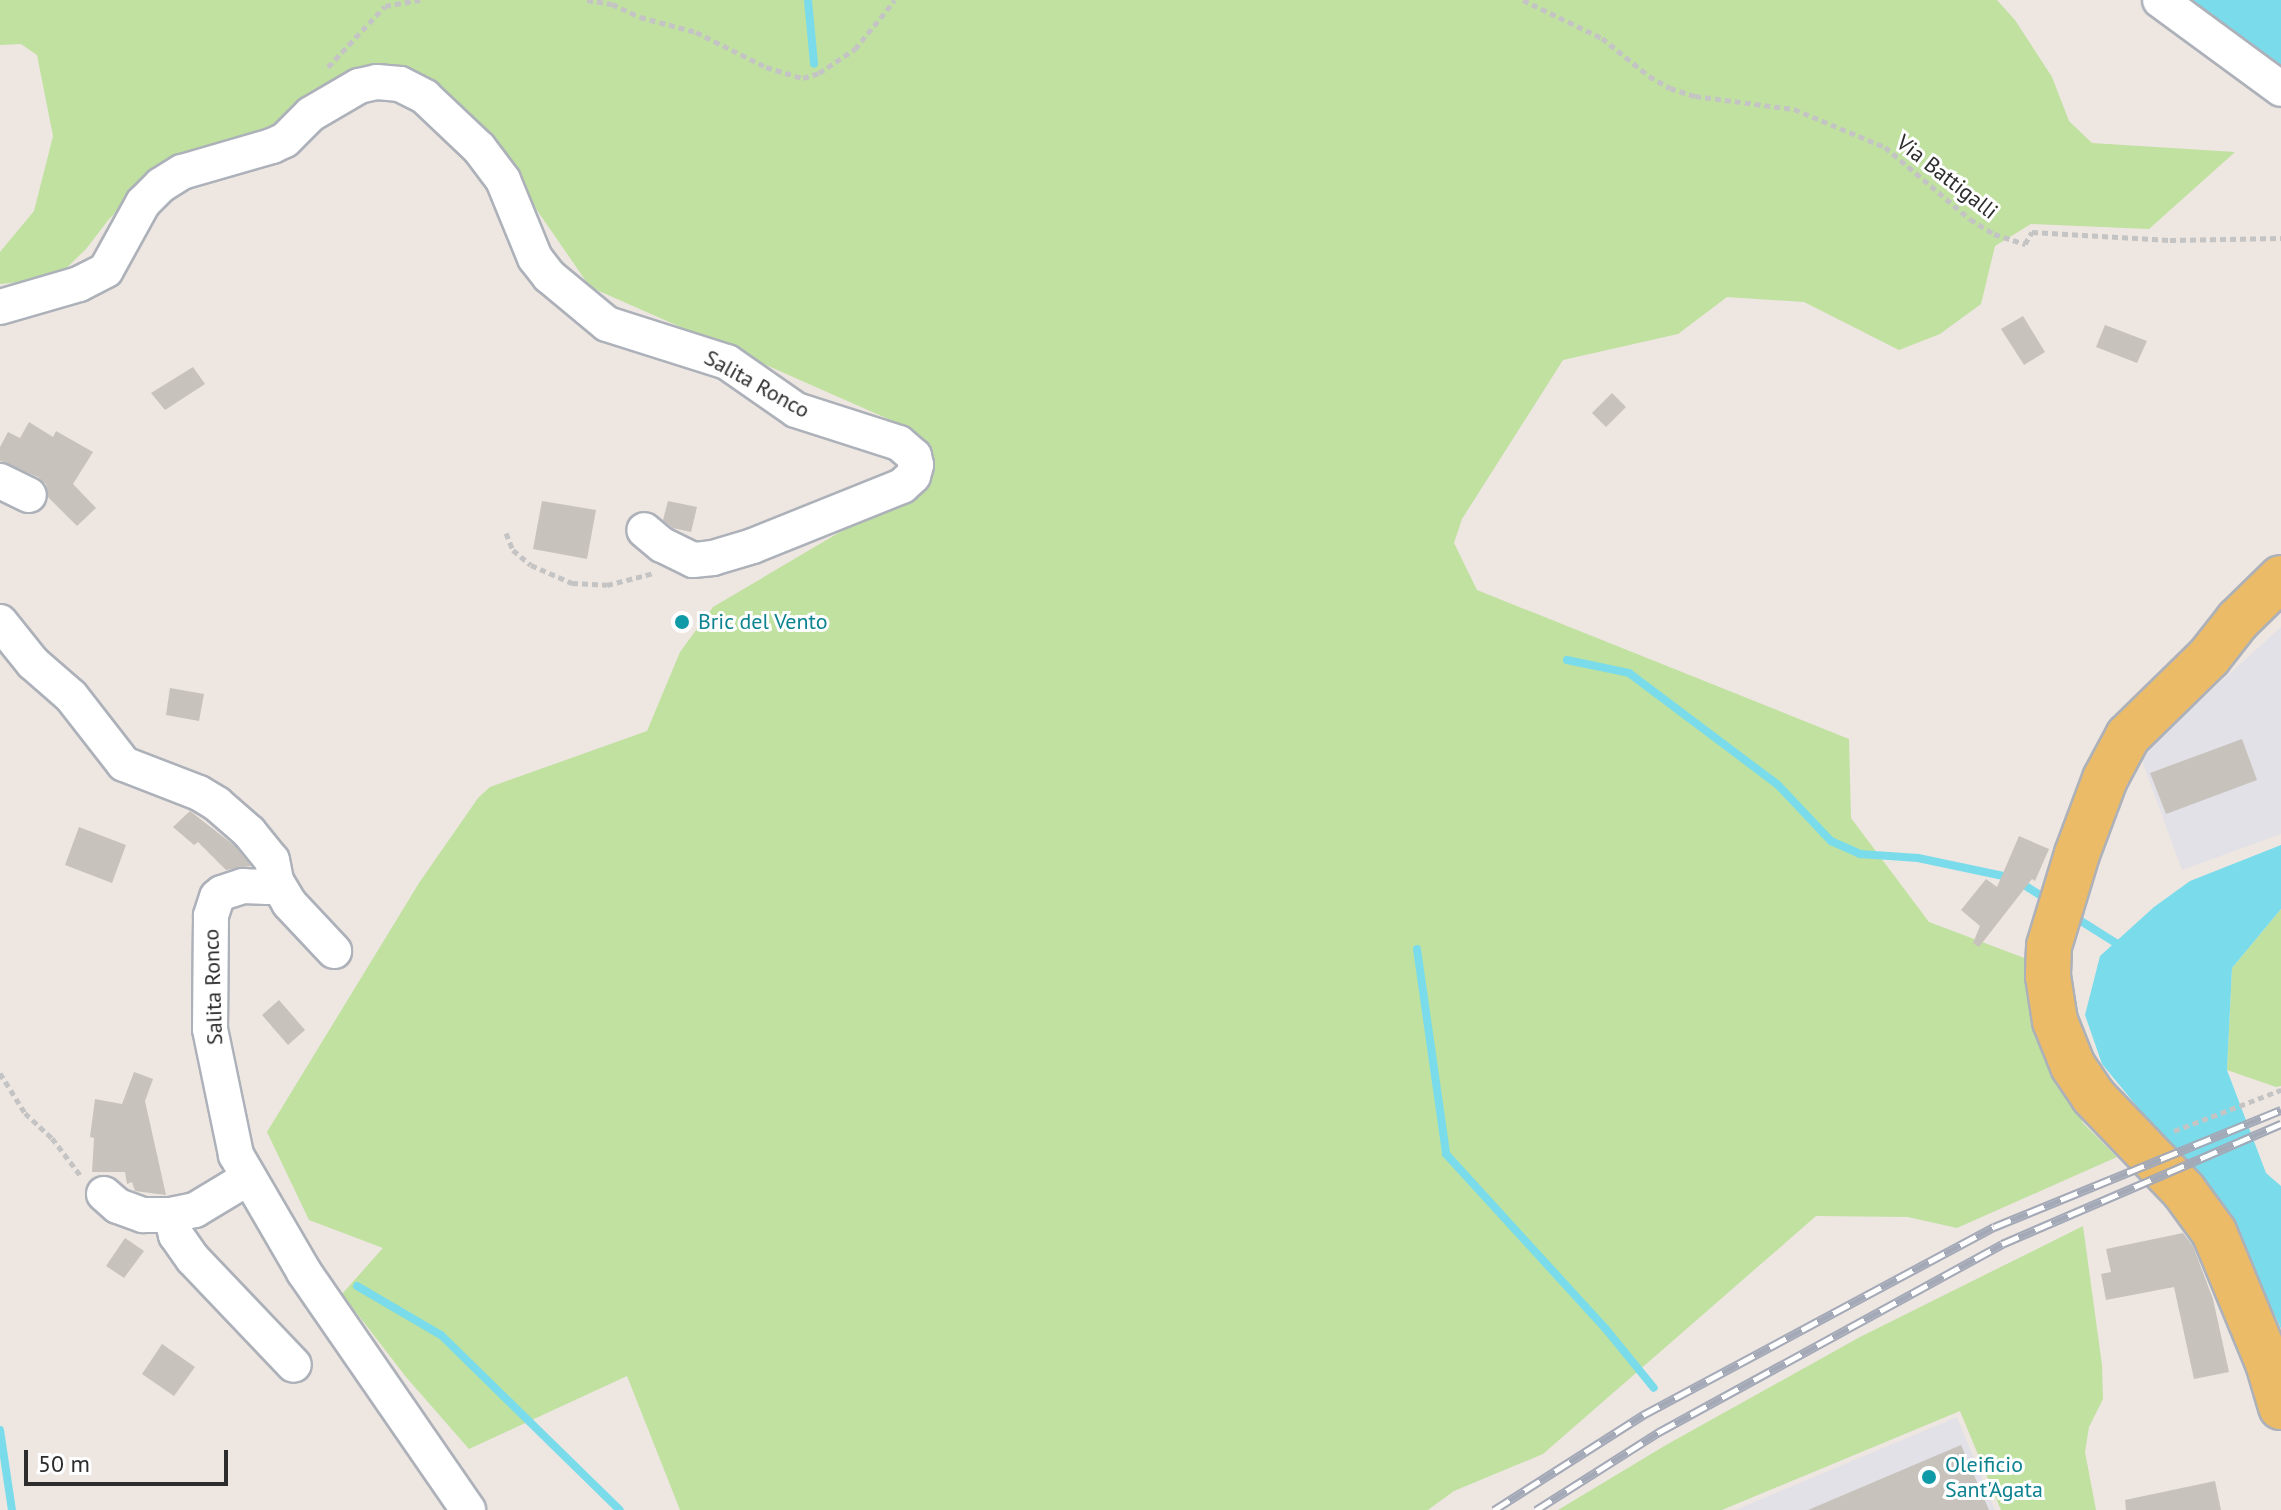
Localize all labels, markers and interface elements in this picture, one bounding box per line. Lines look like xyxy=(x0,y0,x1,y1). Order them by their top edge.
street label: Via Battigalli xyxy=(1891,129,2003,225)
street label: Salita Ronco xyxy=(700,344,814,424)
place label: Bric del Vento xyxy=(698,609,829,635)
marker: Bric del Vento xyxy=(673,613,691,631)
street label: Salita Ronco xyxy=(198,928,228,1046)
scale bar xyxy=(28,1434,232,1484)
text: 50 m xyxy=(38,1448,90,1479)
place label: Oleificio Sant'Agata xyxy=(1945,1451,2043,1502)
marker: Oleificio Sant'Agata xyxy=(1920,1468,1938,1486)

